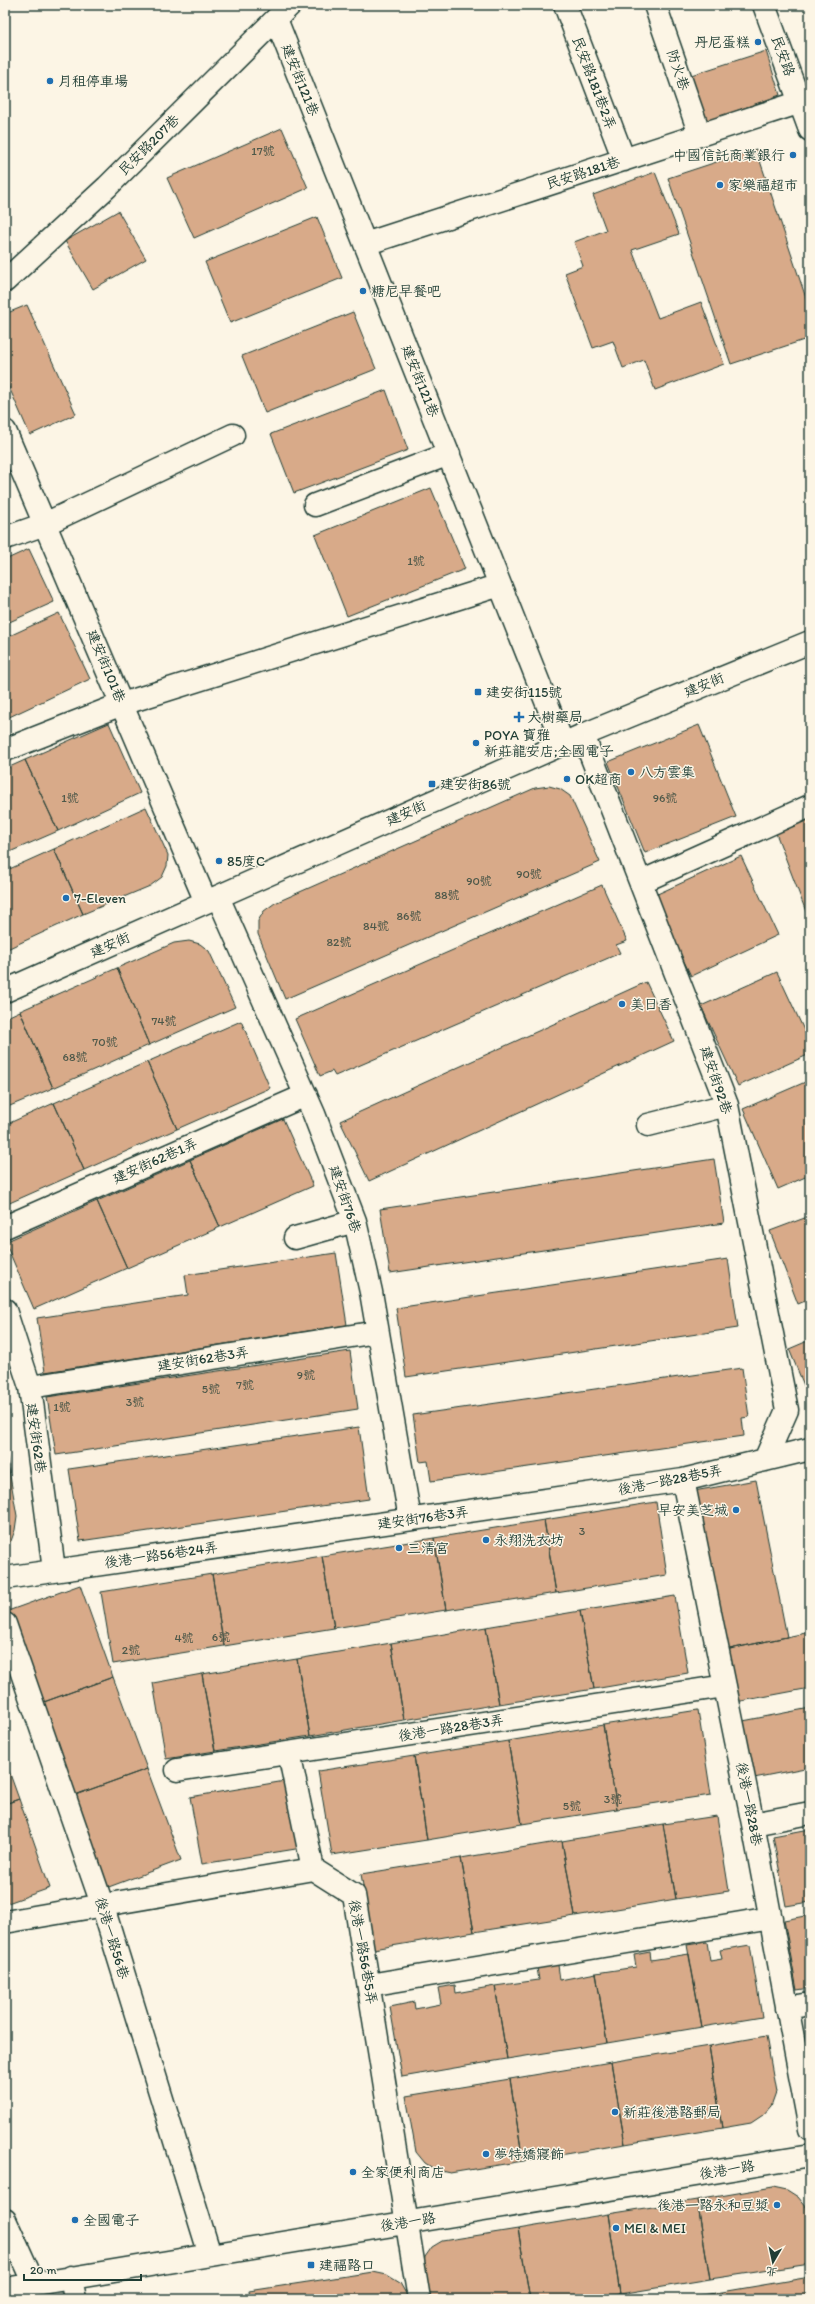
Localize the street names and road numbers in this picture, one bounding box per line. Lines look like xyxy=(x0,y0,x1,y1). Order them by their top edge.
street label: 民安路 xyxy=(768,33,798,79)
street label: 民安路181巷2弄 xyxy=(568,34,620,132)
street label: 建安街121巷 xyxy=(278,41,323,120)
street label: 防火巷 xyxy=(663,47,693,94)
street label: 民安路207巷 xyxy=(115,110,184,179)
street label: 民安路181巷 xyxy=(544,153,623,193)
street label: 建安街121巷 xyxy=(398,342,443,421)
street label: 建安街101巷 xyxy=(83,627,129,706)
street label: 建安街 xyxy=(681,669,727,701)
street label: 建安街 xyxy=(383,797,429,829)
street label: 建安街 xyxy=(87,929,133,961)
street label: 建安街92巷 xyxy=(696,1044,736,1117)
street label: 建安街62巷1弄 xyxy=(110,1135,200,1187)
street label: 建安街76巷 xyxy=(326,1163,365,1236)
street label: 建安街62巷3弄 xyxy=(156,1343,250,1375)
street label: 建安街62巷 xyxy=(23,1402,49,1475)
street label: 後港一路28巷5弄 xyxy=(616,1462,724,1498)
street label: 建安街76巷3弄 xyxy=(376,1503,470,1533)
street label: 後港一路56巷24弄 xyxy=(103,1539,219,1571)
street label: 後港一路28巷3弄 xyxy=(397,1711,505,1745)
street label: 後港一路28巷 xyxy=(733,1761,766,1848)
street label: 後港一路56巷 xyxy=(91,1895,133,1982)
street label: 後港一路56巷5弄 xyxy=(345,1898,381,2006)
street label: 後港一路 xyxy=(698,2157,756,2183)
street label: 後港一路 xyxy=(379,2209,437,2235)

